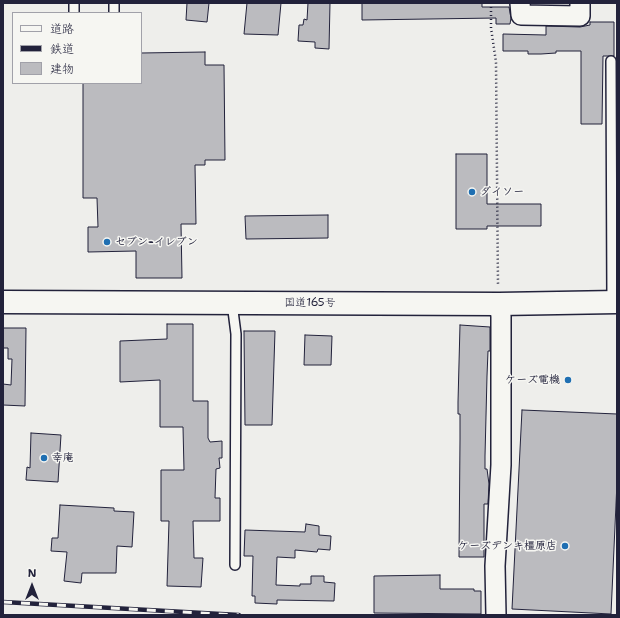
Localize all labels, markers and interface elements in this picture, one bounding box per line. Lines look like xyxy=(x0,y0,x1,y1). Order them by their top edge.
legend xyxy=(12,12,142,84)
text: 道路 xyxy=(50,21,74,37)
text: 鉄道 xyxy=(50,41,74,57)
text: 建物 xyxy=(50,61,74,77)
place label: ダイソー xyxy=(480,185,524,199)
marker: ダイソー xyxy=(467,187,477,197)
place label: セブン-イレブン xyxy=(115,235,198,249)
marker: セブン-イレブン xyxy=(102,237,112,247)
street label: 国道165号 xyxy=(284,296,336,310)
place label: ケーズ電機 xyxy=(505,373,560,387)
marker: ケーズ電機 xyxy=(563,375,573,385)
place label: 幸庵 xyxy=(52,451,74,465)
marker: 幸庵 xyxy=(39,453,49,463)
place label: ケーズデンキ橿原店 xyxy=(458,539,557,553)
marker: ケーズデンキ橿原店 xyxy=(560,541,570,551)
north arrow xyxy=(12,566,52,606)
text: N xyxy=(28,566,36,581)

